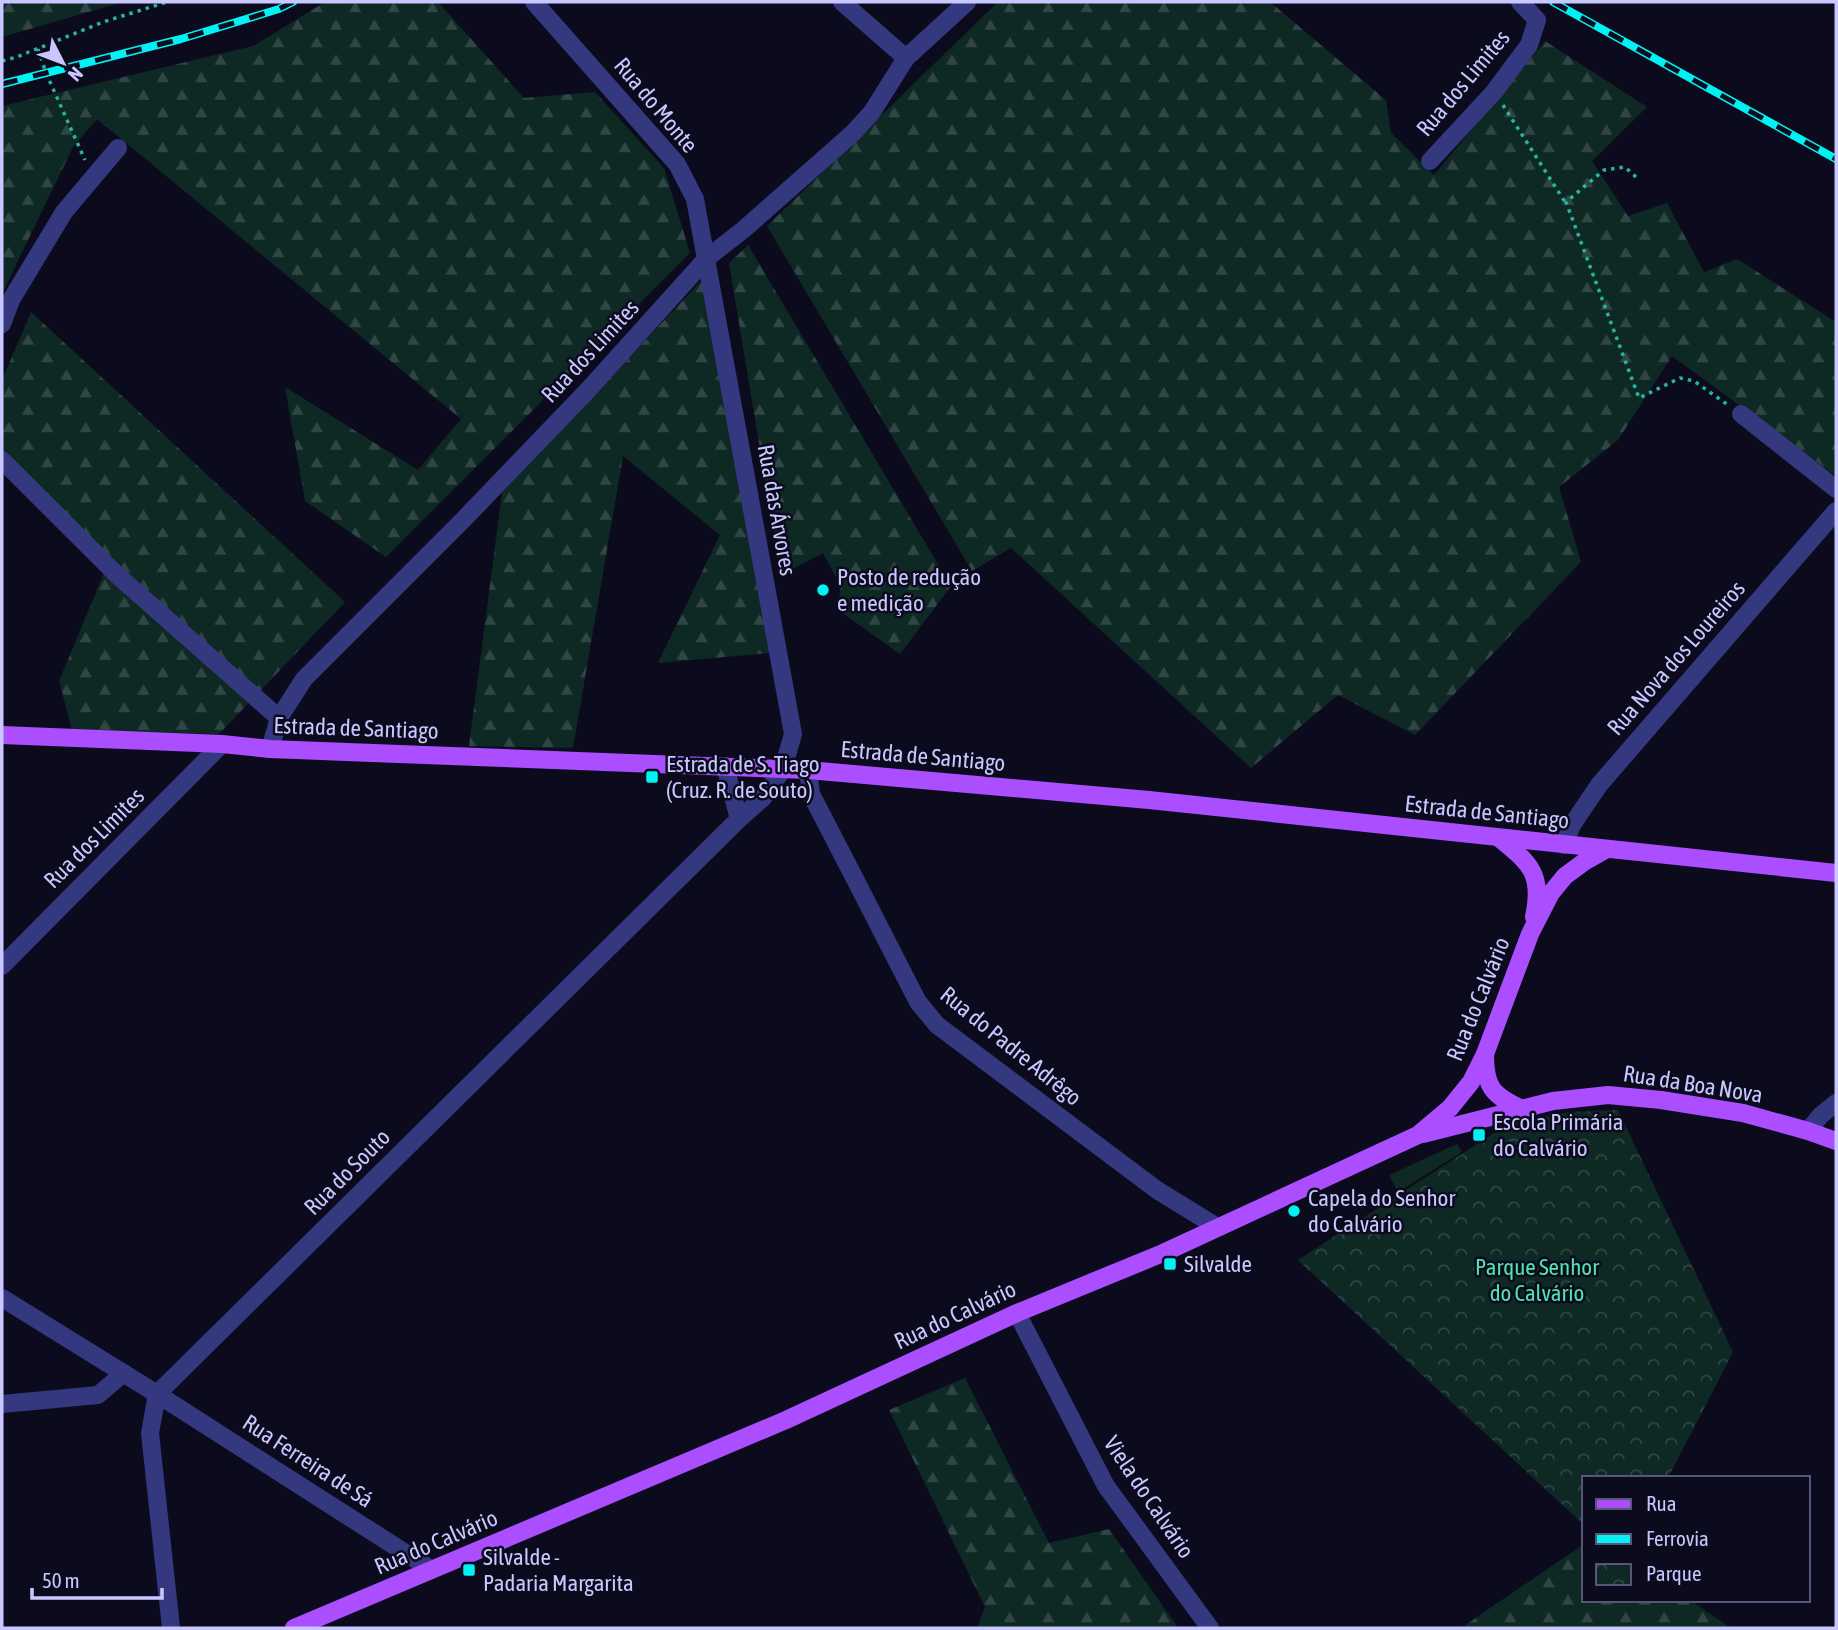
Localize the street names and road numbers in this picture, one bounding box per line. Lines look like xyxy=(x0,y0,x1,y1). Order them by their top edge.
street label: Rua dos Limites xyxy=(1411,25,1515,141)
street label: Rua do Monte xyxy=(609,52,703,158)
street label: Rua dos Limites xyxy=(536,294,644,408)
street label: Rua das Árvores xyxy=(753,442,801,578)
street label: Rua Nova dos Loureiros xyxy=(1602,576,1750,740)
street label: Estrada de Santiago xyxy=(273,712,439,744)
street label: Estrada de Santiago xyxy=(840,736,1006,776)
street label: Rua dos Limites xyxy=(39,783,149,893)
street label: Estrada de Santiago xyxy=(1404,790,1570,834)
street label: Rua do Calvário xyxy=(1441,933,1515,1065)
street label: Rua do Padre Adrêgo xyxy=(935,981,1087,1111)
street label: Rua da Boa Nova xyxy=(1621,1060,1765,1108)
street label: Rua do Souto xyxy=(299,1124,395,1220)
street label: Rua do Calvário xyxy=(890,1276,1020,1354)
street label: Rua Ferreira de Sá xyxy=(238,1409,378,1513)
street label: Viela do Calvário xyxy=(1099,1431,1199,1563)
street label: Rua do Calvário xyxy=(371,1504,501,1580)

